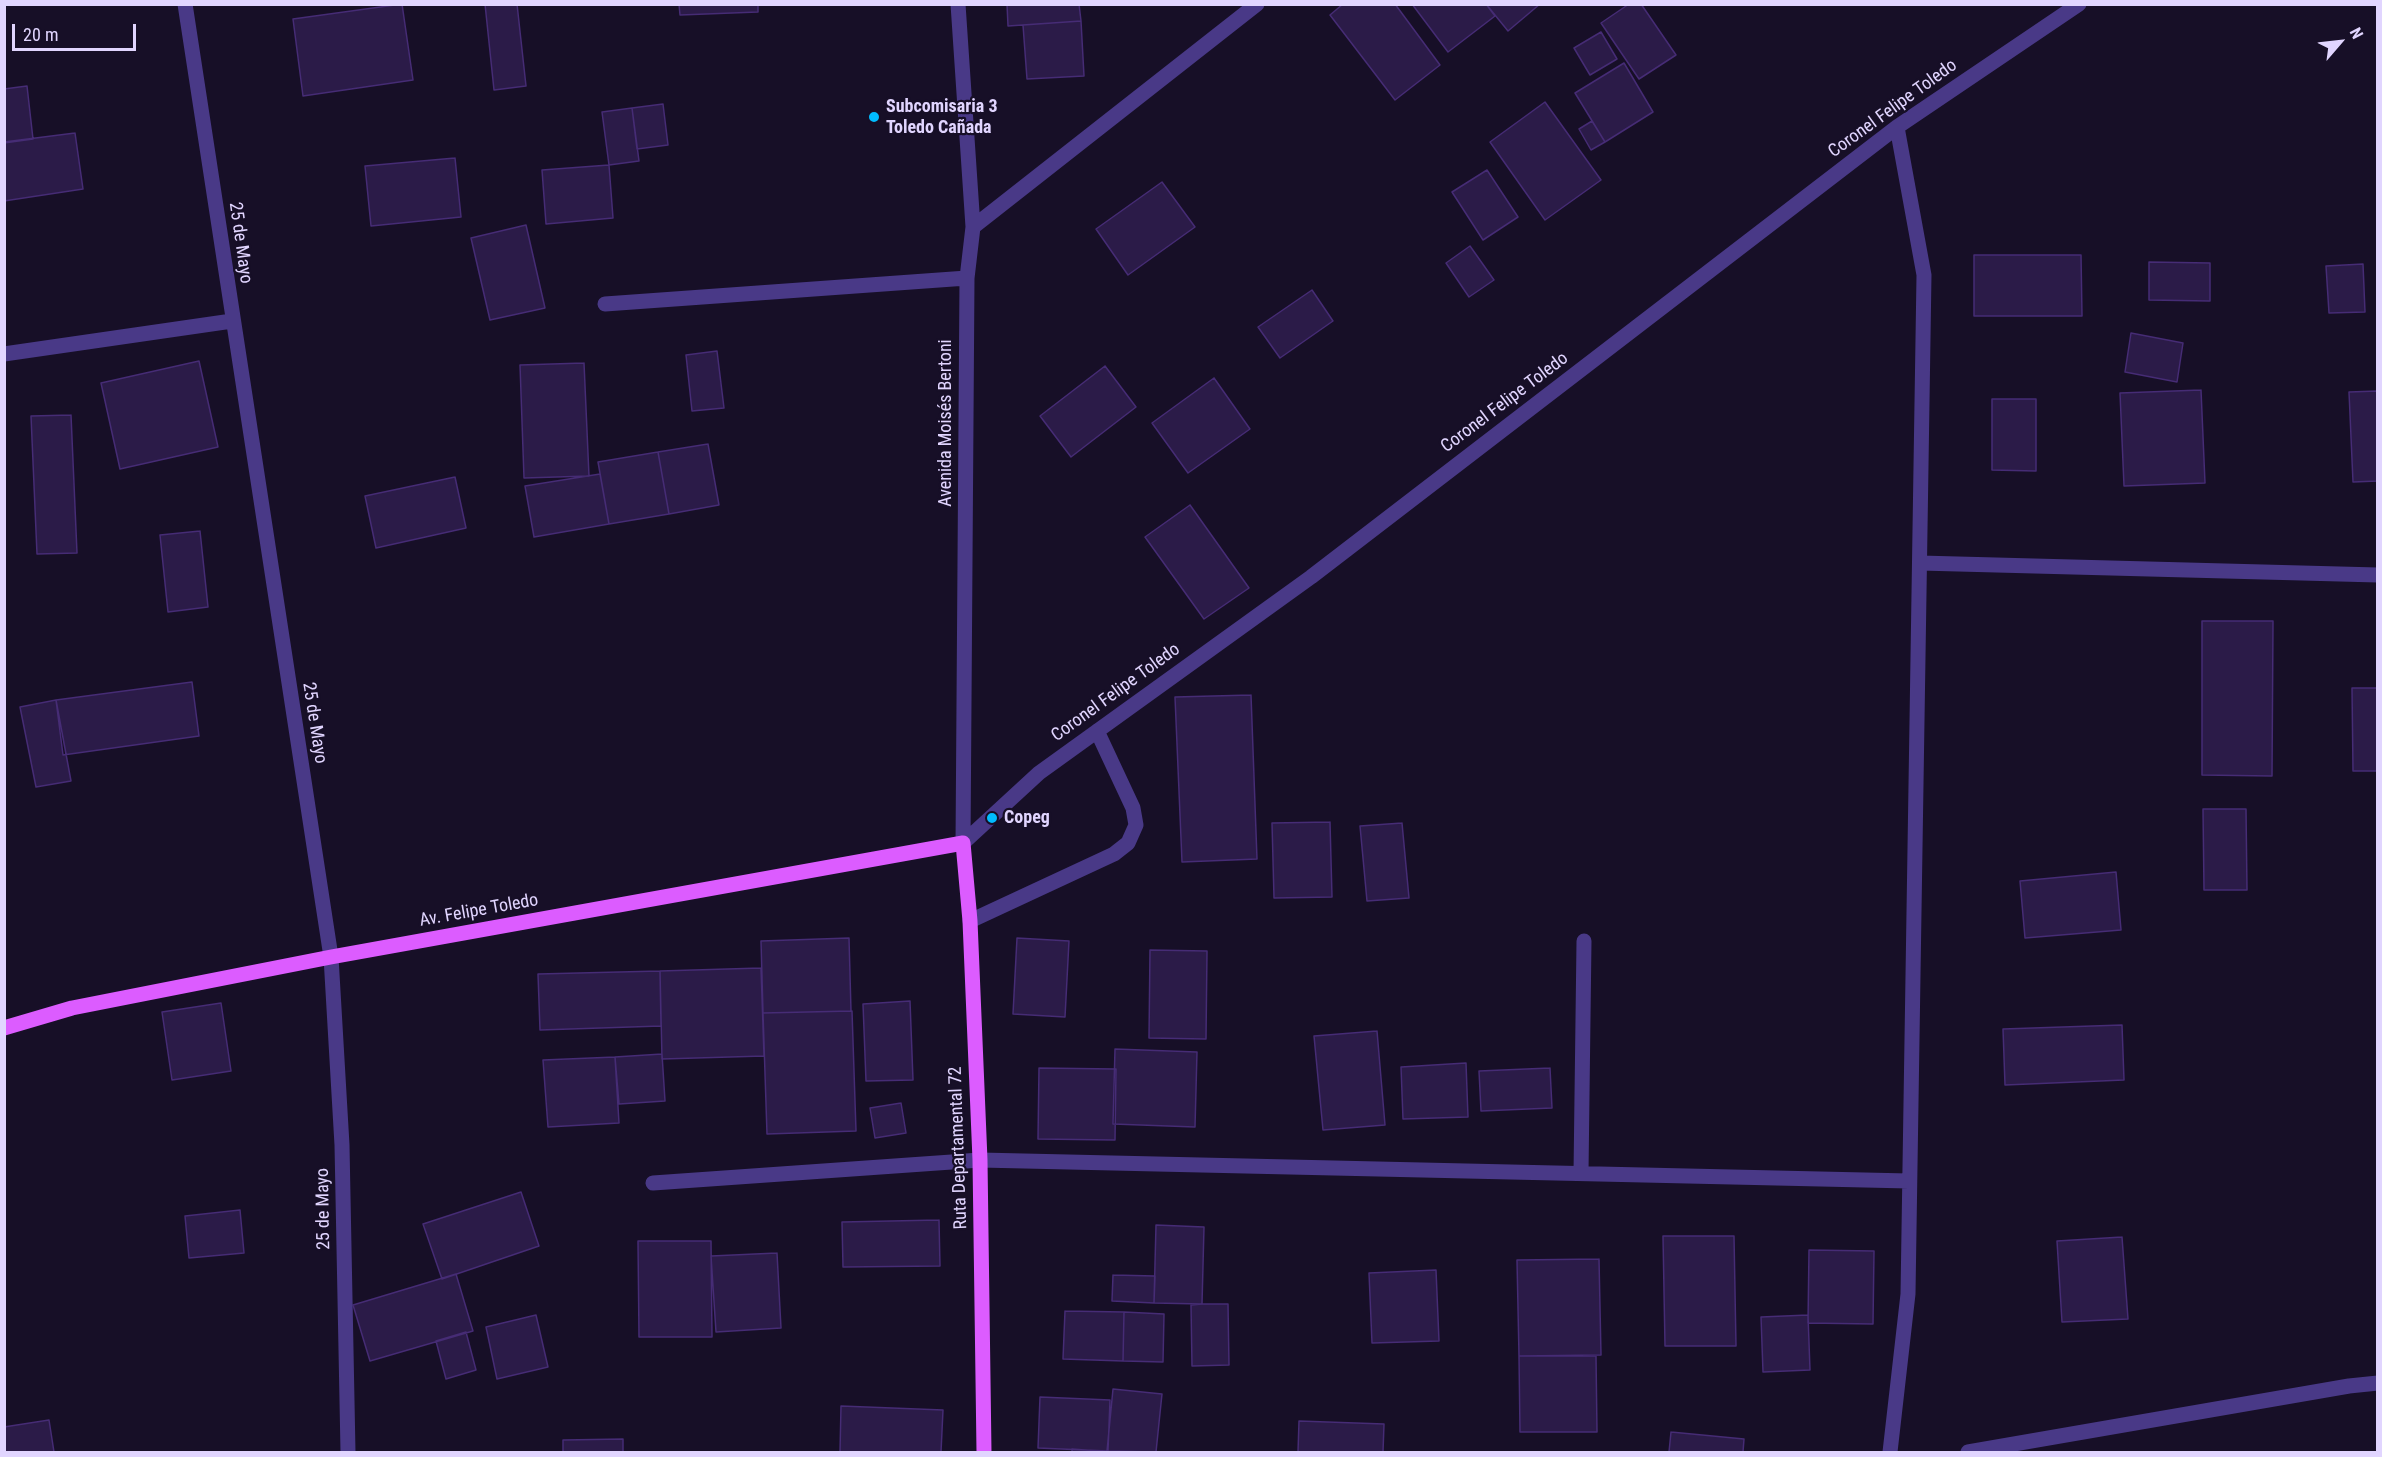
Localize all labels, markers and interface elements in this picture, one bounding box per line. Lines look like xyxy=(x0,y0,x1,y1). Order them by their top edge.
scale bar xyxy=(15,12,140,50)
north arrow xyxy=(2310,12,2370,72)
text: 20 m xyxy=(23,24,58,45)
text: N xyxy=(2346,25,2367,42)
street label: Coronel Felipe Toledo xyxy=(1824,55,1962,163)
place label: Subcomisaria 3 Toledo Cañada xyxy=(886,96,997,138)
marker: Subcomisaria 3 Toledo Cañada xyxy=(867,110,881,124)
street label: 25 de Mayo xyxy=(224,201,256,285)
street label: Avenida Moisés Bertoni xyxy=(935,339,957,507)
street label: Coronel Felipe Toledo xyxy=(1437,348,1573,458)
street label: Coronel Felipe Toledo xyxy=(1047,639,1185,747)
street label: 25 de Mayo xyxy=(297,681,331,765)
place label: Copeg xyxy=(1004,807,1050,829)
marker: Copeg xyxy=(985,811,999,825)
street label: Av. Felipe Toledo xyxy=(418,890,540,932)
street label: Ruta Departamental 72 xyxy=(945,1066,973,1230)
street label: 25 de Mayo xyxy=(312,1168,336,1250)

